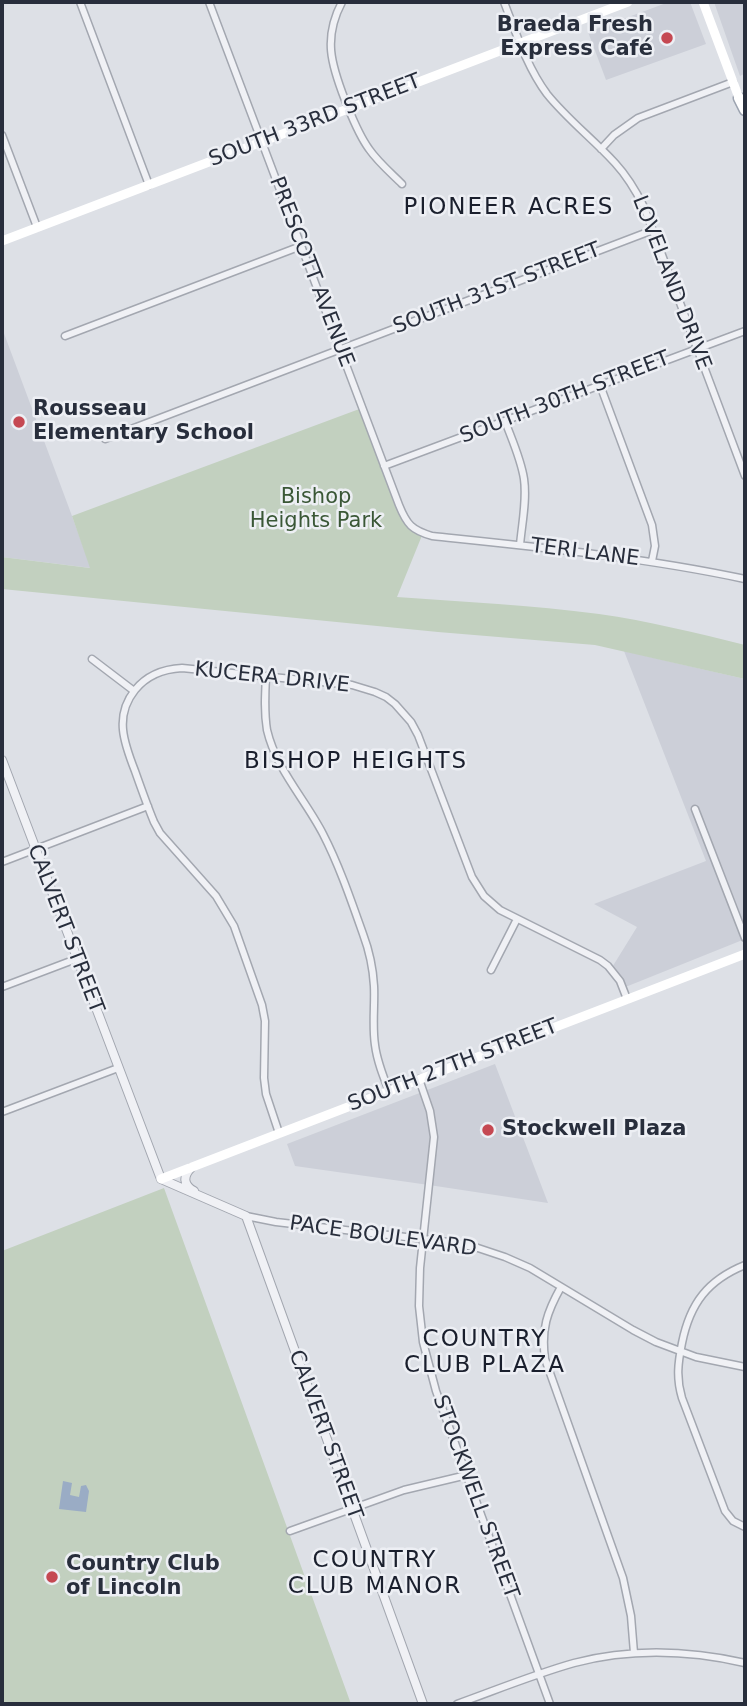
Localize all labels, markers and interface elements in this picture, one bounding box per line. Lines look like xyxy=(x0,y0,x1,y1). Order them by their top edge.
place label: Braeda Fresh Express Café xyxy=(497,13,653,63)
marker: Braeda Fresh Express Café xyxy=(659,30,675,46)
street label: SOUTH 33RD STREET xyxy=(206,69,424,173)
street label: PRESCOTT AVENUE xyxy=(263,173,359,371)
street label: LOVELAND DRIVE xyxy=(626,192,716,374)
district label: PIONEER ACRES xyxy=(405,194,613,222)
street label: SOUTH 31ST STREET xyxy=(390,238,604,340)
street label: SOUTH 30TH STREET xyxy=(457,346,673,450)
place label: Rousseau Elementary School xyxy=(33,397,254,447)
marker: Rousseau Elementary School xyxy=(11,414,27,430)
park label: Bishop Heights Park xyxy=(250,485,382,535)
street label: TERI LANE xyxy=(529,534,641,572)
street label: KUCERA DRIVE xyxy=(193,657,351,699)
district label: BISHOP HEIGHTS xyxy=(246,748,466,776)
street label: CALVERT STREET xyxy=(21,841,109,1017)
street label: SOUTH 27TH STREET xyxy=(345,1014,561,1118)
place label: Stockwell Plaza xyxy=(502,1117,687,1143)
marker: Stockwell Plaza xyxy=(480,1122,496,1138)
street label: PACE BOULEVARD xyxy=(288,1211,478,1263)
district label: COUNTRY CLUB PLAZA xyxy=(405,1326,565,1380)
street label: CALVERT STREET xyxy=(283,1347,367,1523)
street label: STOCKWELL STREET xyxy=(426,1392,524,1602)
district label: COUNTRY CLUB MANOR xyxy=(289,1547,461,1601)
place label: Country Club of Lincoln xyxy=(66,1552,220,1602)
marker: Country Club of Lincoln xyxy=(44,1569,60,1585)

